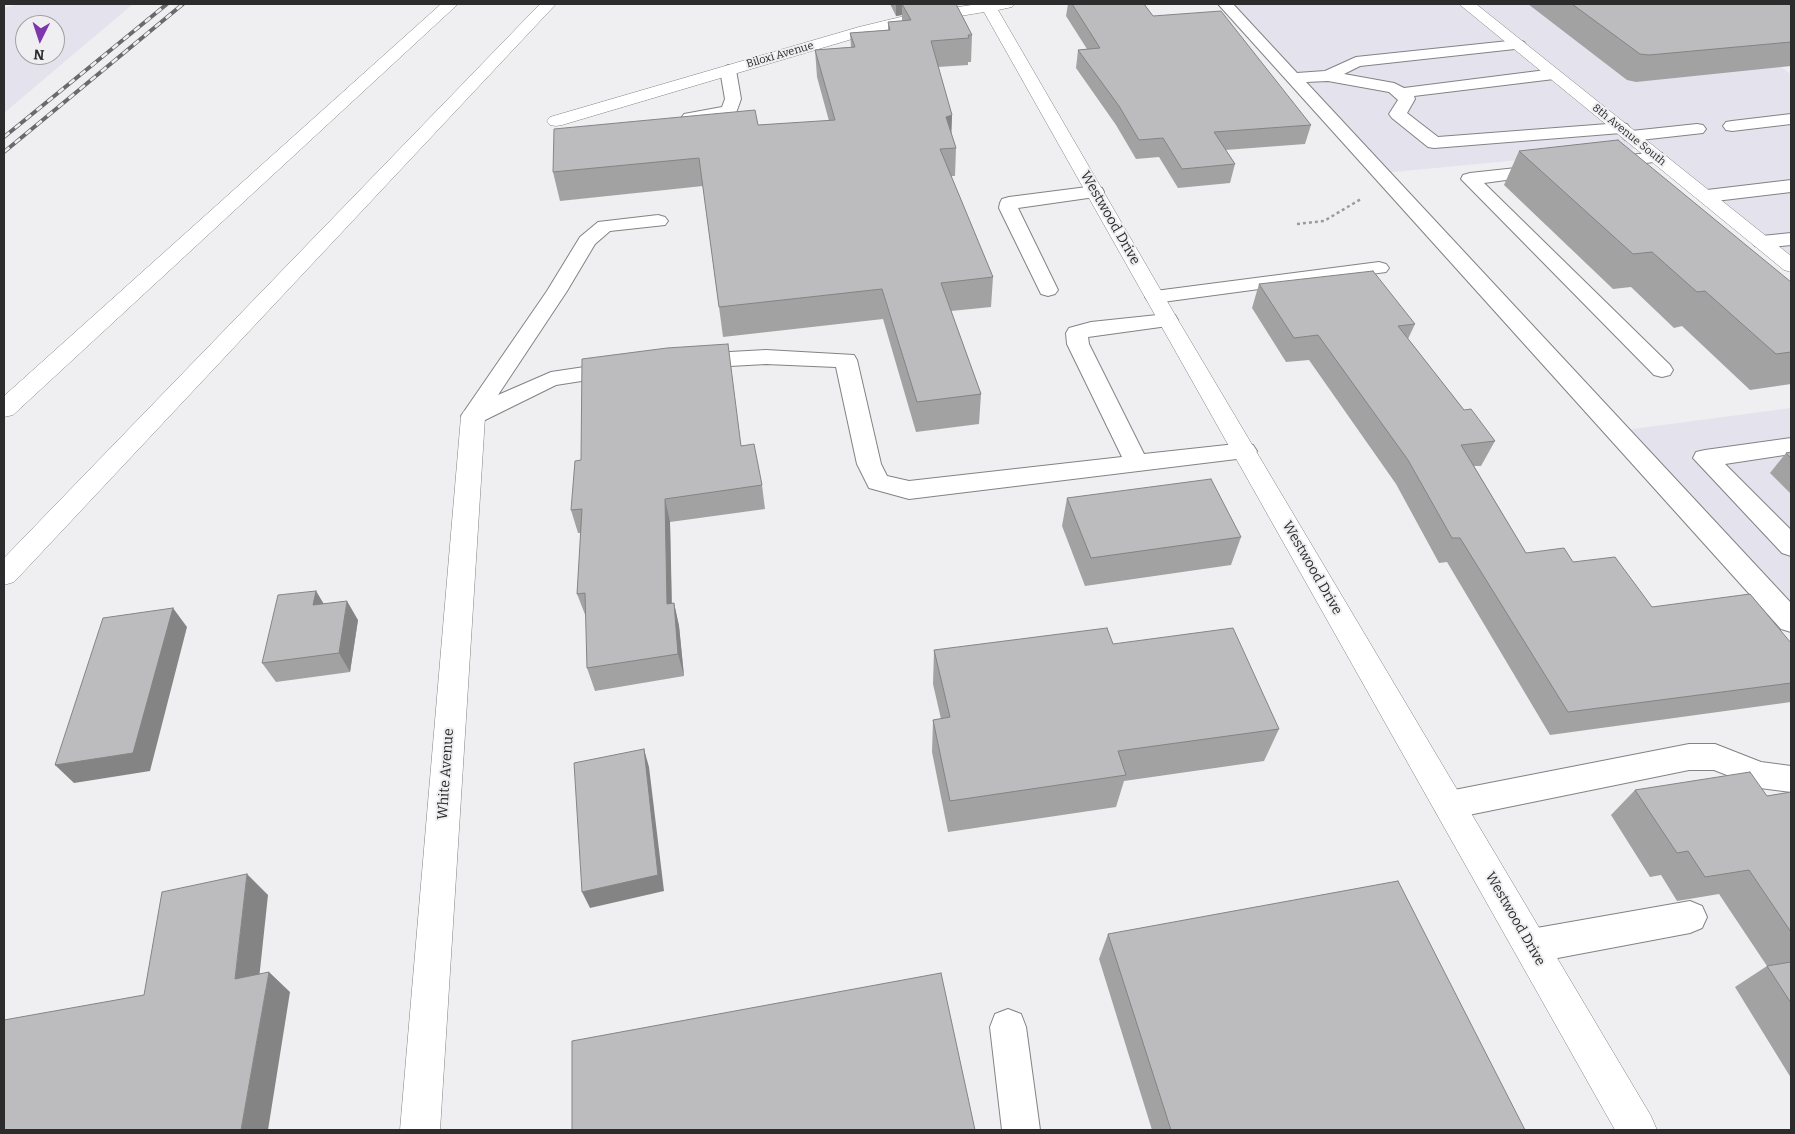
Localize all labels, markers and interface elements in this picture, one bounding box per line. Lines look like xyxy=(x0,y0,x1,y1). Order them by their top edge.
north arrow xyxy=(15,15,65,65)
street label: Biloxi Avenue xyxy=(745,39,815,71)
text: N xyxy=(33,46,45,63)
street label: 8th Avenue South xyxy=(1590,101,1668,169)
street label: Westwood Drive xyxy=(1076,168,1144,268)
street label: Westwood Drive xyxy=(1278,518,1346,618)
street label: White Avenue xyxy=(434,728,458,820)
street label: Westwood Drive xyxy=(1481,869,1549,969)

